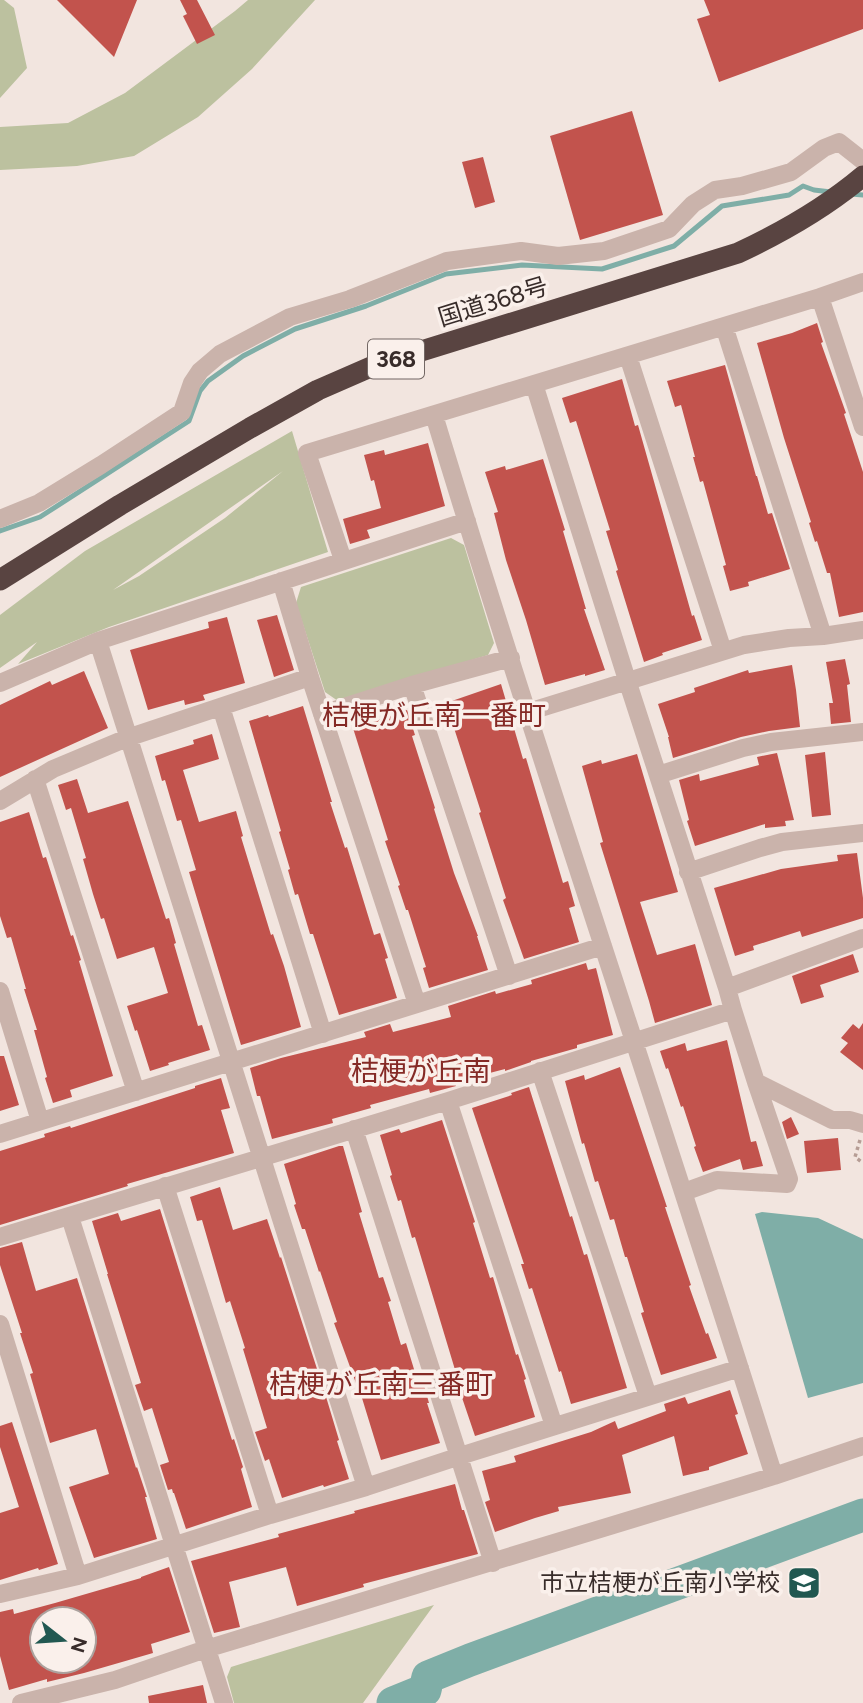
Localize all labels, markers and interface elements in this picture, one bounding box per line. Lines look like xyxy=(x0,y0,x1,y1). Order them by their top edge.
street label: 国道368号 xyxy=(434,271,551,332)
road number: 368 xyxy=(368,340,424,378)
district label: 桔梗が丘南一番町 xyxy=(322,698,546,732)
district label: 桔梗が丘南 xyxy=(351,1054,491,1088)
district label: 桔梗が丘南三番町 xyxy=(269,1367,493,1401)
school or university icon: 市立桔梗が丘南小学校 xyxy=(785,1564,823,1602)
place label: 市立桔梗が丘南小学校 xyxy=(540,1568,780,1597)
north arrow xyxy=(28,1605,98,1675)
text: N xyxy=(66,1634,92,1655)

